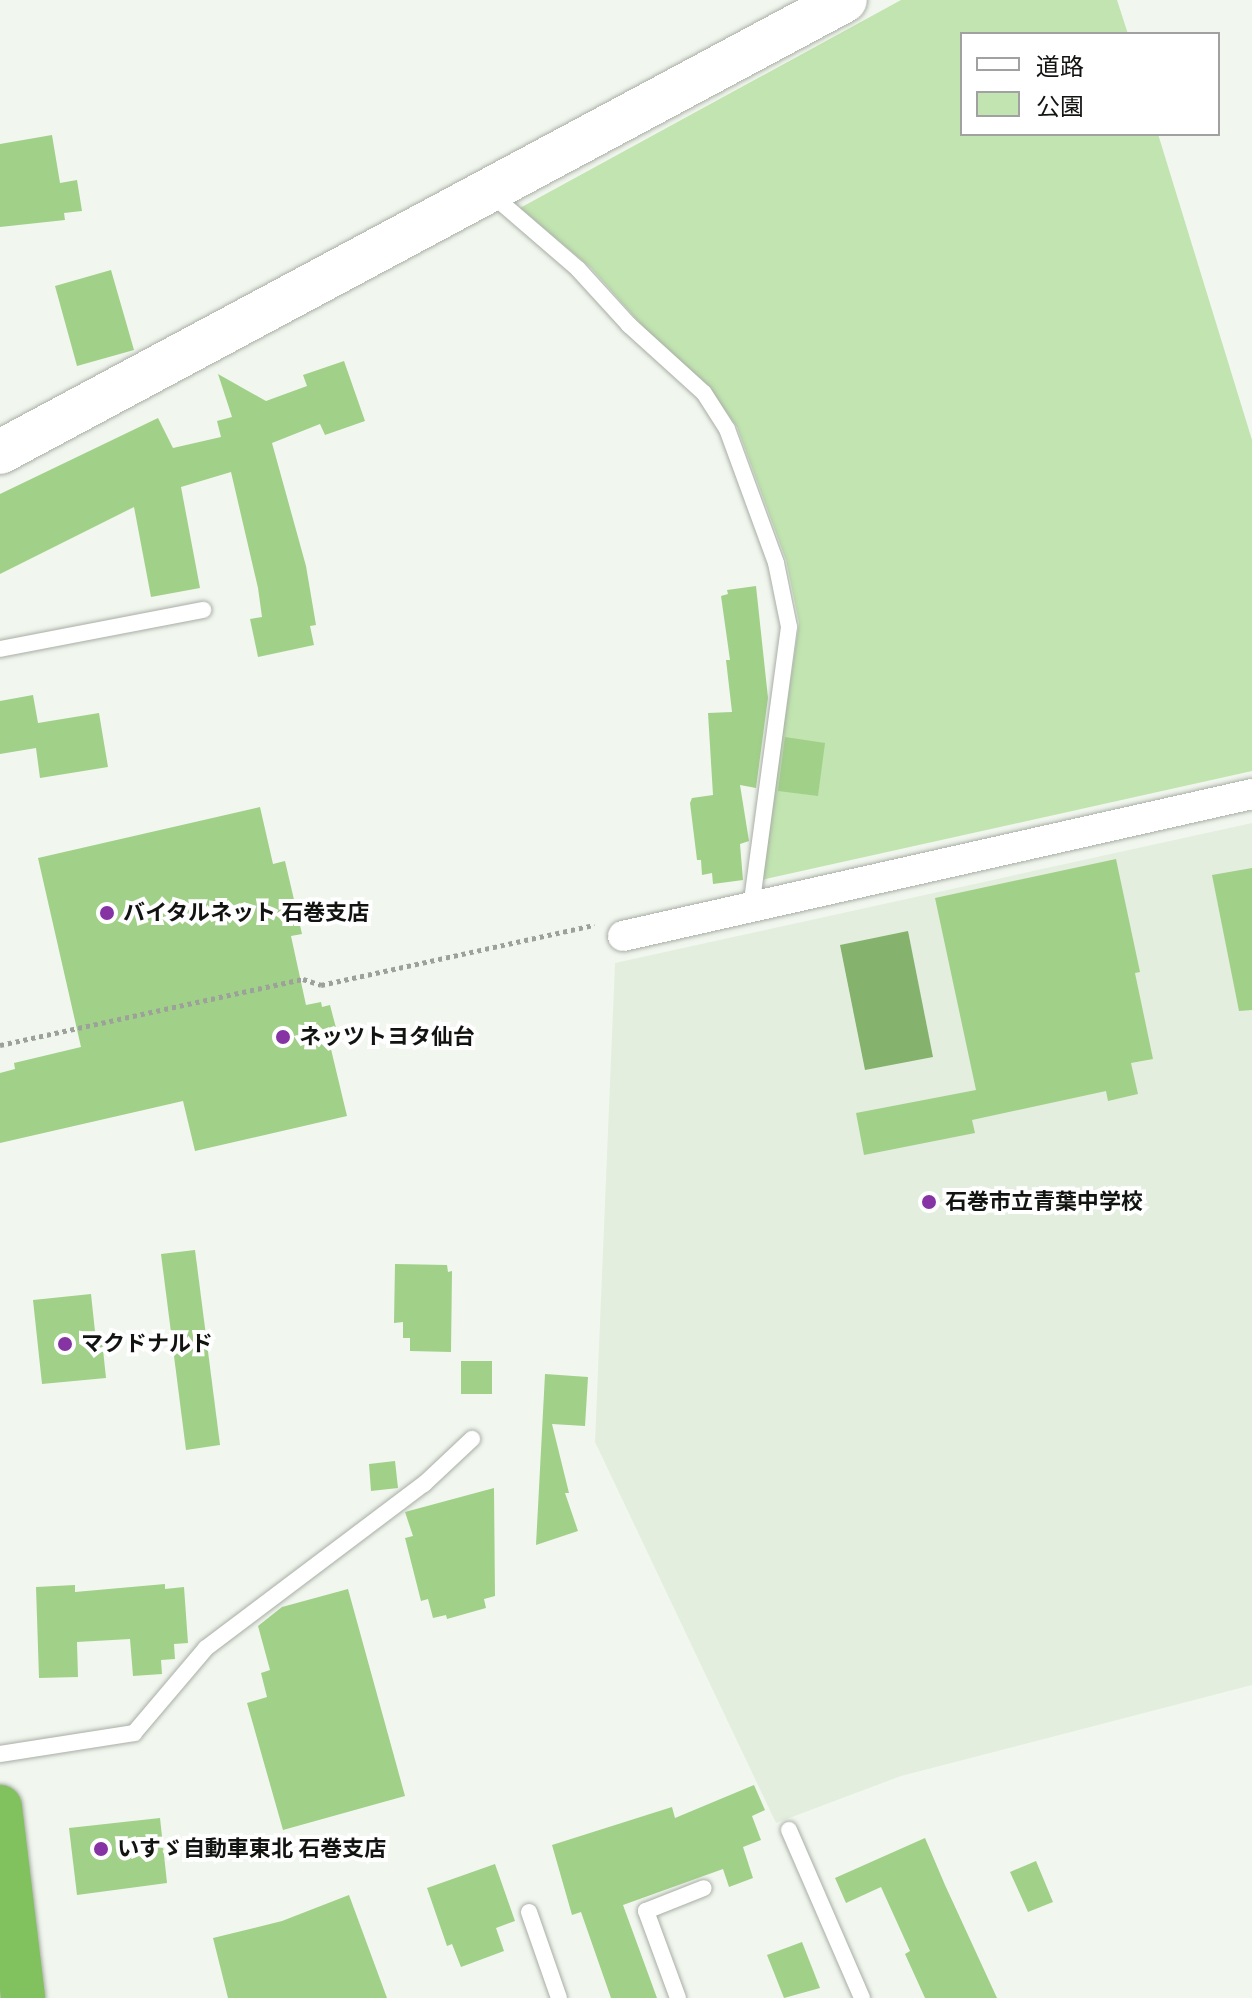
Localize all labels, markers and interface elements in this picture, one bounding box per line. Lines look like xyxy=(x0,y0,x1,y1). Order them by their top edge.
legend xyxy=(960,32,1220,136)
text: 道路 xyxy=(1036,51,1084,82)
text: 公園 xyxy=(1036,91,1084,122)
place label: バイタルネット 石巻支店 xyxy=(123,900,370,926)
marker: バイタルネット 石巻支店 xyxy=(98,904,116,922)
place label: ネッツトヨタ仙台 xyxy=(299,1024,475,1050)
marker: ネッツトヨタ仙台 xyxy=(274,1028,292,1046)
place label: 石巻市立青葉中学校 xyxy=(945,1189,1143,1215)
marker: 石巻市立青葉中学校 xyxy=(920,1193,938,1211)
place label: マクドナルド xyxy=(81,1331,213,1357)
marker: マクドナルド xyxy=(56,1335,74,1353)
place label: いすゞ自動車東北 石巻支店 xyxy=(117,1836,386,1862)
marker: いすゞ自動車東北 石巻支店 xyxy=(92,1840,110,1858)

